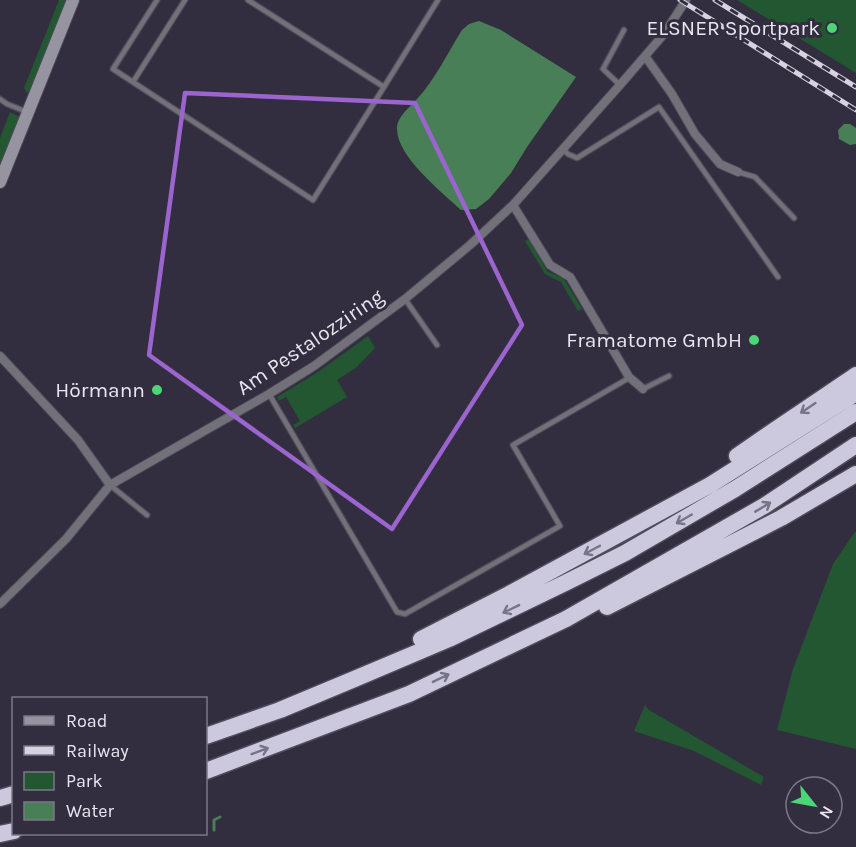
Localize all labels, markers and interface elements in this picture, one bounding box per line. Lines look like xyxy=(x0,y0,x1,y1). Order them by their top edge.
place label: ELSNER Sportpark xyxy=(646,16,820,40)
marker: ELSNER Sportpark xyxy=(825,21,839,35)
street label: Am Pestalozziring xyxy=(232,284,388,400)
place label: Framatome GmbH xyxy=(566,328,742,352)
marker: Framatome GmbH xyxy=(747,333,761,347)
place label: Hörmann xyxy=(55,378,145,402)
marker: Hörmann xyxy=(150,383,164,397)
one-way arrow xyxy=(800,402,816,414)
one-way arrow xyxy=(754,500,771,512)
one-way arrow xyxy=(676,513,693,525)
one-way arrow xyxy=(583,545,601,556)
one-way arrow xyxy=(503,603,521,615)
one-way arrow xyxy=(432,672,450,684)
legend xyxy=(12,697,207,835)
text: Road xyxy=(66,710,107,732)
text: Railway xyxy=(66,740,129,762)
one-way arrow xyxy=(251,745,269,756)
text: Park xyxy=(66,770,103,792)
north arrow xyxy=(784,775,844,835)
text: Water xyxy=(66,800,114,822)
text: N xyxy=(815,803,838,822)

